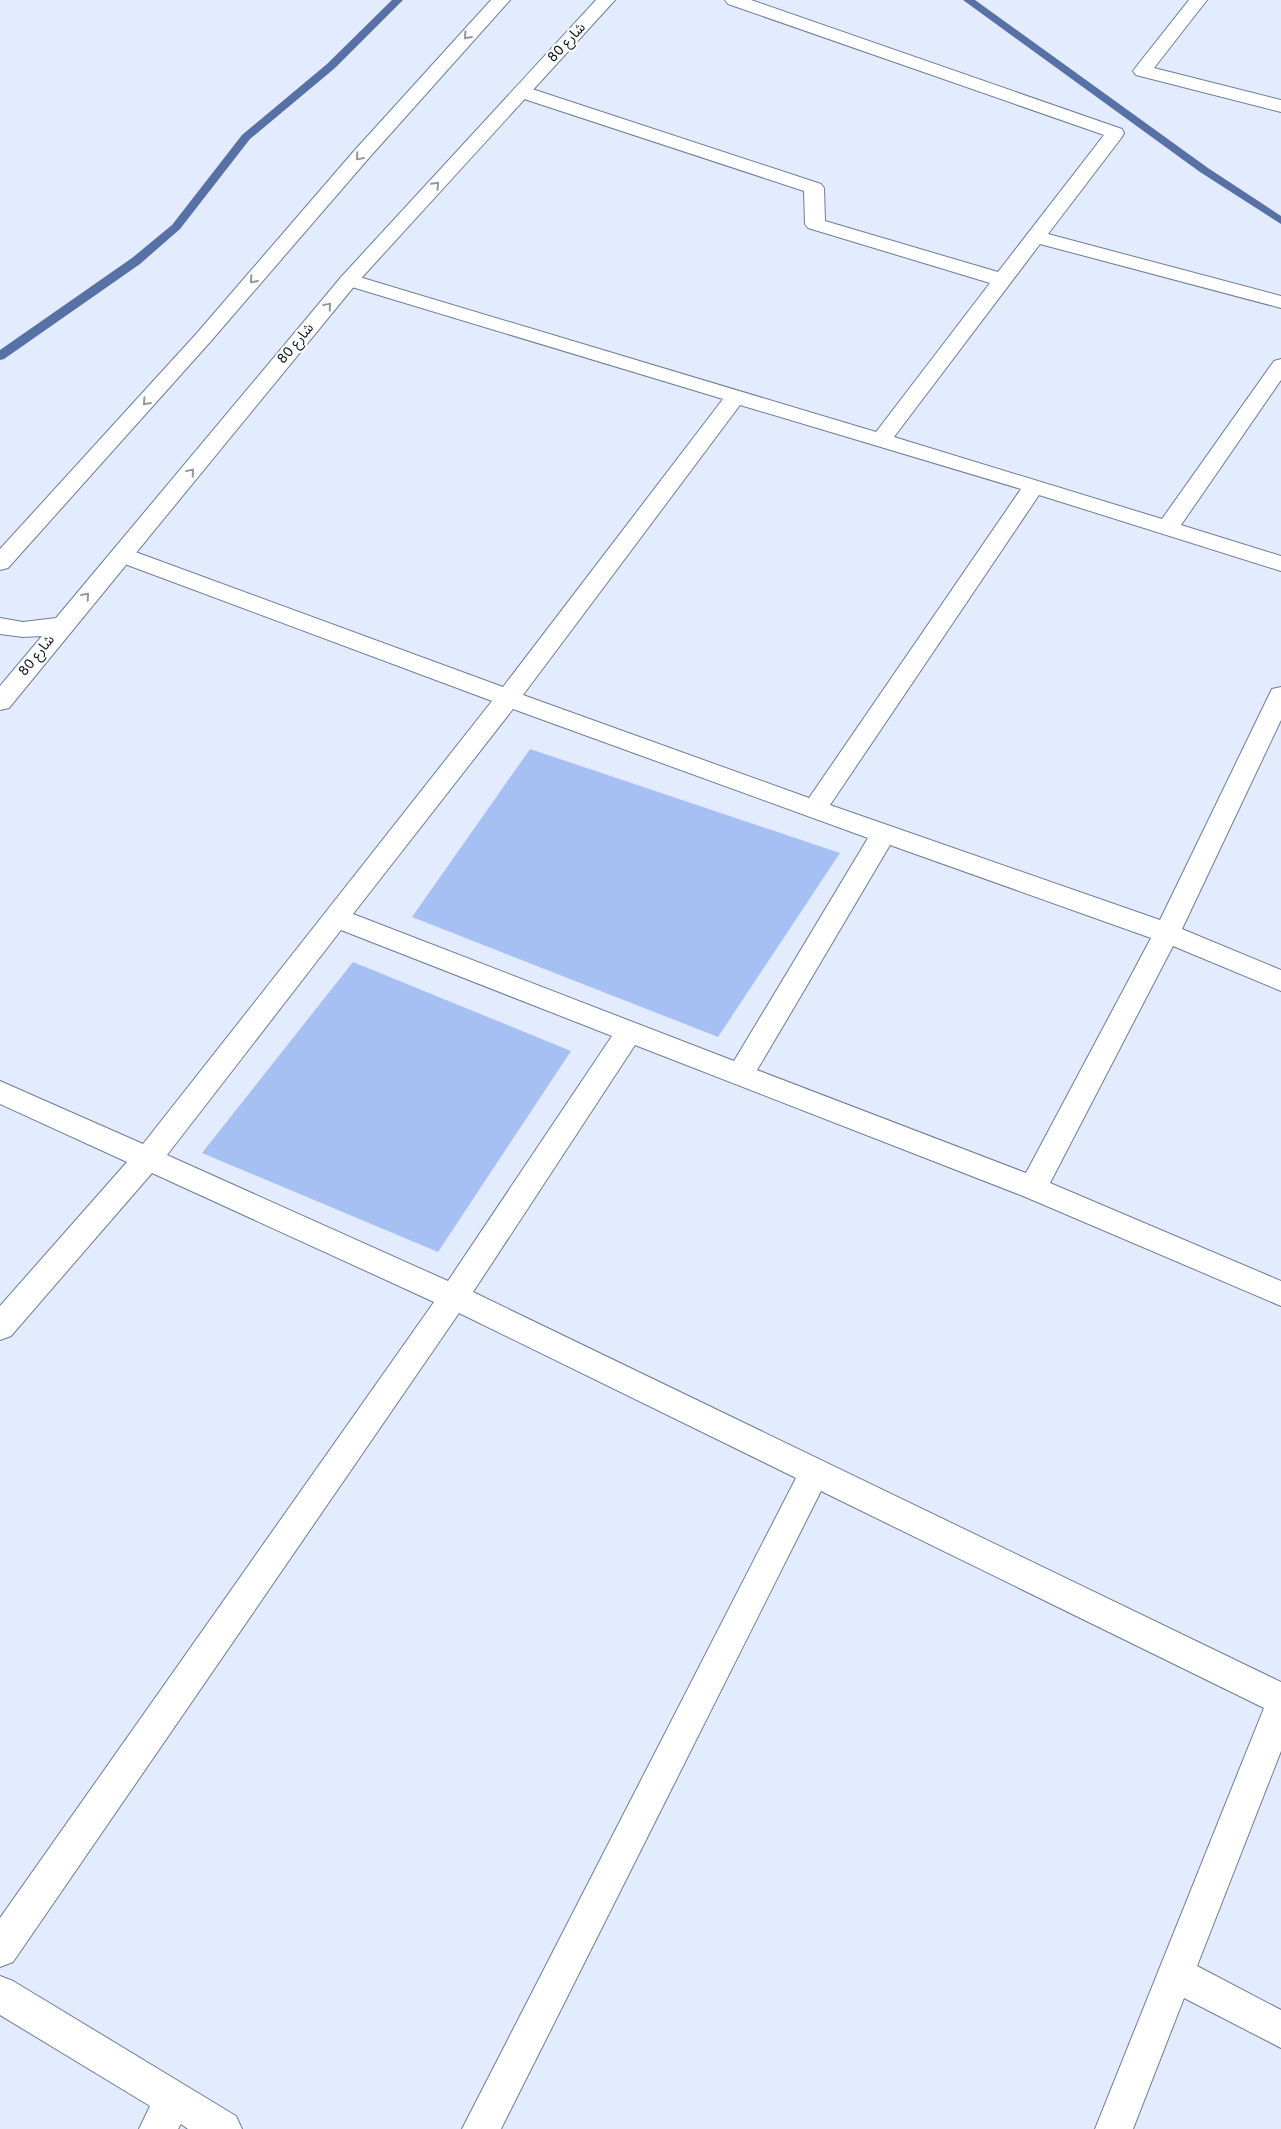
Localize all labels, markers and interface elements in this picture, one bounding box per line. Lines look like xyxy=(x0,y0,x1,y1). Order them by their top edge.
street label: شارع 80 xyxy=(544,20,590,67)
one-way arrow xyxy=(464,30,473,39)
one-way arrow xyxy=(356,152,365,161)
one-way arrow xyxy=(430,182,439,191)
one-way arrow xyxy=(250,274,259,283)
one-way arrow xyxy=(322,303,330,312)
street label: شارع 80 xyxy=(274,320,319,368)
one-way arrow xyxy=(142,396,151,405)
one-way arrow xyxy=(185,468,194,477)
one-way arrow xyxy=(81,593,90,602)
street label: شارع 80 xyxy=(15,632,59,681)

